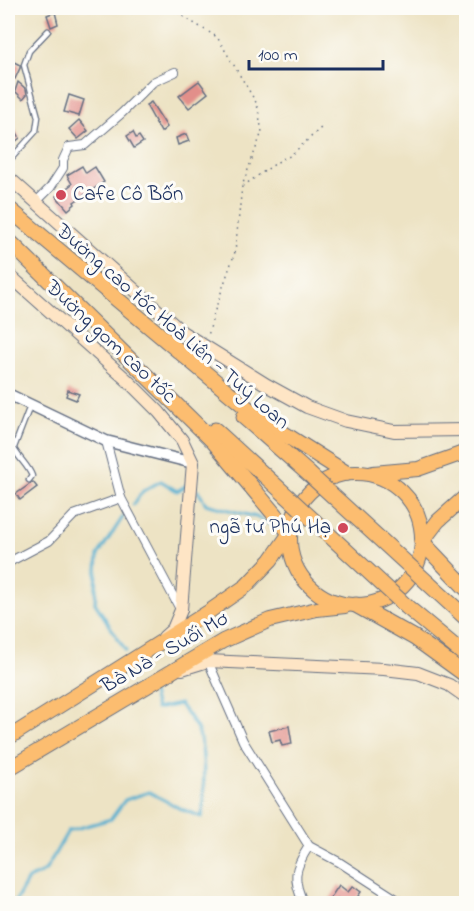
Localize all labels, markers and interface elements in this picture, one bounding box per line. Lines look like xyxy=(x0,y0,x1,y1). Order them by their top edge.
scale bar xyxy=(249,33,382,71)
text: 100 m xyxy=(258,43,298,69)
place label: Cafe Cô Bốn xyxy=(73,180,183,210)
marker: Cafe Cô Bốn xyxy=(54,188,68,202)
street label: Đường cao tốc Hoà Liên - Tuý Loan xyxy=(46,216,296,439)
street label: Đường gom cao tốc xyxy=(36,273,183,413)
place label: ngã tư Phú Hạ xyxy=(209,513,331,545)
marker: ngã tư Phú Hạ xyxy=(336,521,350,535)
street label: Bà Nà - Suối Mơ xyxy=(95,604,234,702)

